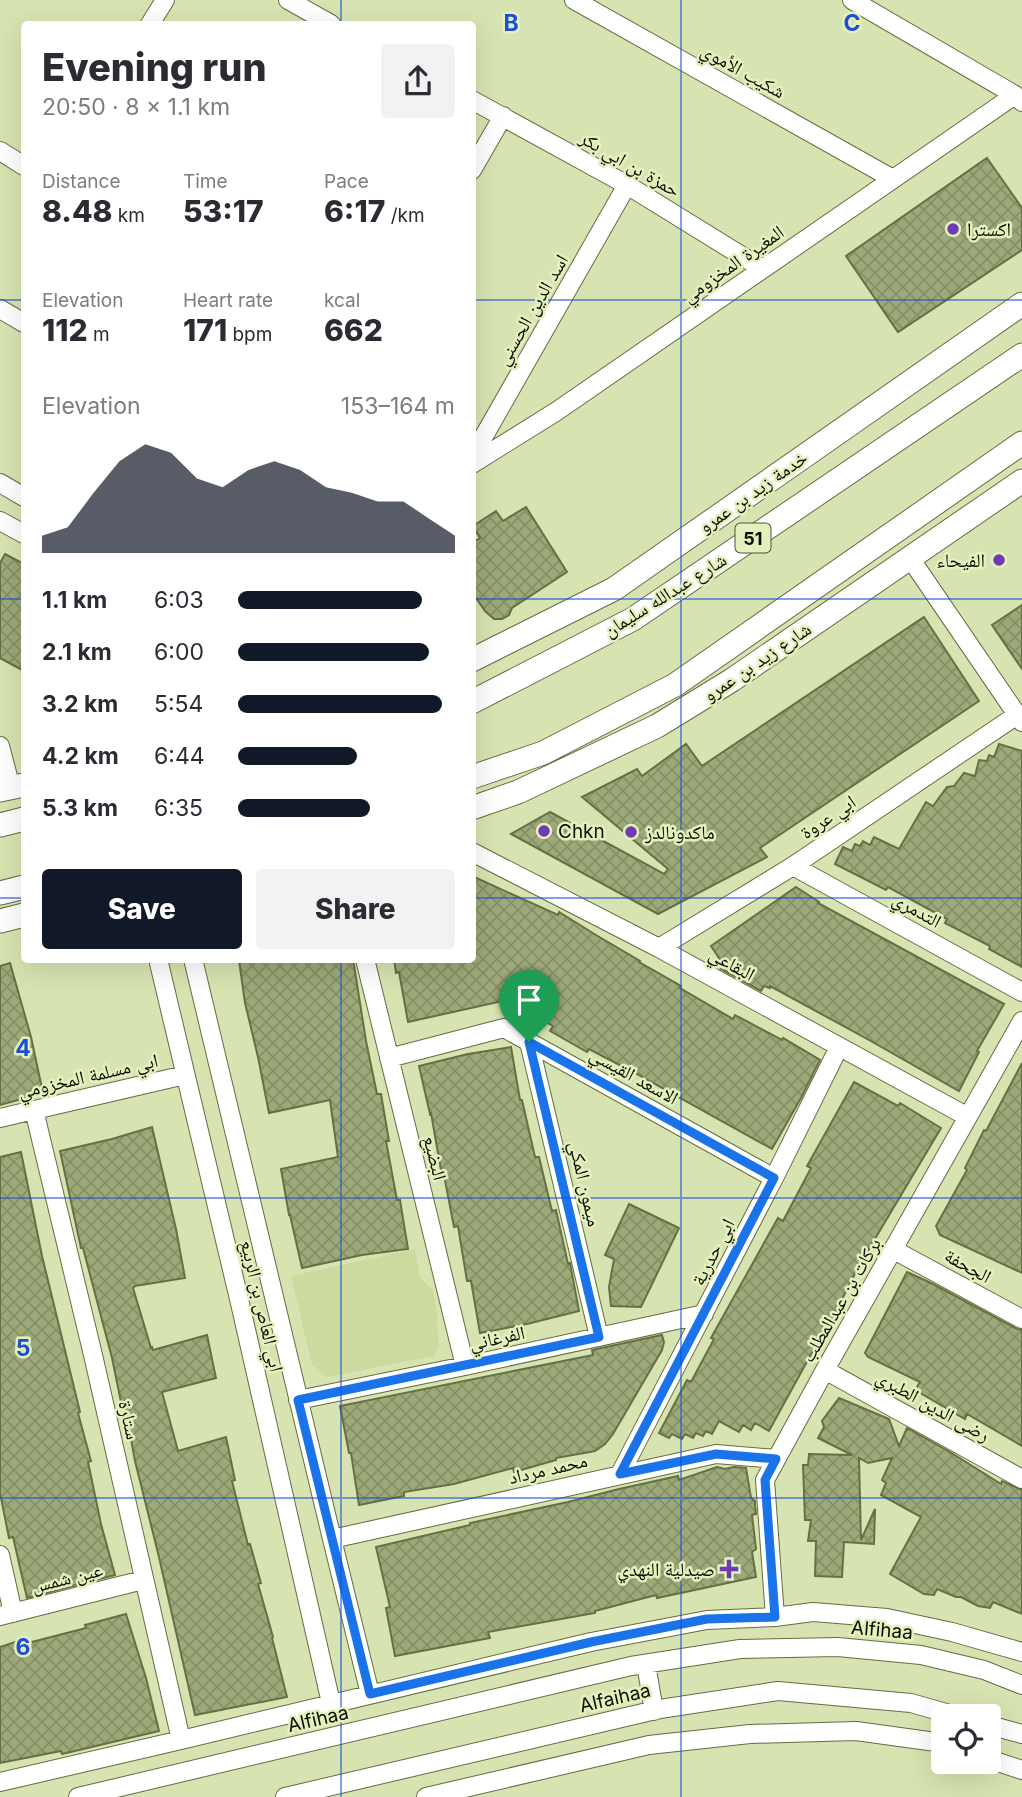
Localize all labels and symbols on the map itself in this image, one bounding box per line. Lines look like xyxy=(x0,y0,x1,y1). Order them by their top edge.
text: B xyxy=(503,9,519,37)
text: C xyxy=(843,9,861,37)
street label: شكيب الأموي xyxy=(695,38,789,107)
street label: حمزة بن ابي بكر xyxy=(573,126,684,205)
place label: اكسترا xyxy=(967,218,1011,241)
street label: المغيرة المخزومي xyxy=(678,220,791,311)
marker: اكسترا xyxy=(945,221,961,237)
street label: اسد الدين الحسني xyxy=(491,250,576,371)
street label: خدمة زيد بن عمرو xyxy=(694,446,812,538)
road number: 51 xyxy=(736,524,770,552)
street label: شارع عبدالله سليمان xyxy=(599,548,731,642)
place label: الفيحاء xyxy=(936,549,985,572)
marker: الفيحاء xyxy=(991,552,1007,568)
street label: شارع زيد بن عمرو xyxy=(699,617,815,707)
street label: ابي عروة xyxy=(796,790,862,847)
place label: Chkn xyxy=(558,820,605,843)
place label: ماكدونالدز xyxy=(644,821,715,844)
marker: Chkn xyxy=(536,823,552,839)
marker: ماكدونالدز xyxy=(623,824,639,840)
street label: التدمري xyxy=(887,887,946,936)
street label: البقاعي xyxy=(703,942,759,989)
pin xyxy=(499,970,559,1042)
text: 4 xyxy=(15,1034,31,1062)
street label: الاسعد القيسي xyxy=(584,1042,682,1113)
street label: ابي مسلمة المخزومي xyxy=(16,1049,161,1107)
street label: البضيع xyxy=(417,1133,452,1183)
street label: ميمون المكي xyxy=(560,1139,606,1230)
street label: ابي حدرية xyxy=(686,1215,743,1291)
street label: بركات بن عبدالمطلب xyxy=(796,1234,886,1366)
street label: ابي العاص بن الربيع xyxy=(232,1238,288,1375)
street label: الجحفة xyxy=(941,1244,995,1288)
street label: الفرغاني xyxy=(467,1321,528,1359)
text: 5 xyxy=(16,1334,30,1362)
street label: رضى الدين الطبري xyxy=(870,1365,994,1450)
street label: ستارة xyxy=(113,1398,145,1442)
street label: محمد مرداد xyxy=(506,1449,590,1489)
street label: عين شمس xyxy=(29,1558,105,1598)
place label: صيدلية النهدي xyxy=(617,1558,715,1584)
marker: صيدلية النهدي xyxy=(721,1561,737,1577)
street label: Alfihaa xyxy=(850,1616,914,1644)
text: 6 xyxy=(16,1633,30,1661)
street label: Alfaihaa xyxy=(577,1679,653,1717)
street label: Alfihaa xyxy=(285,1701,351,1737)

